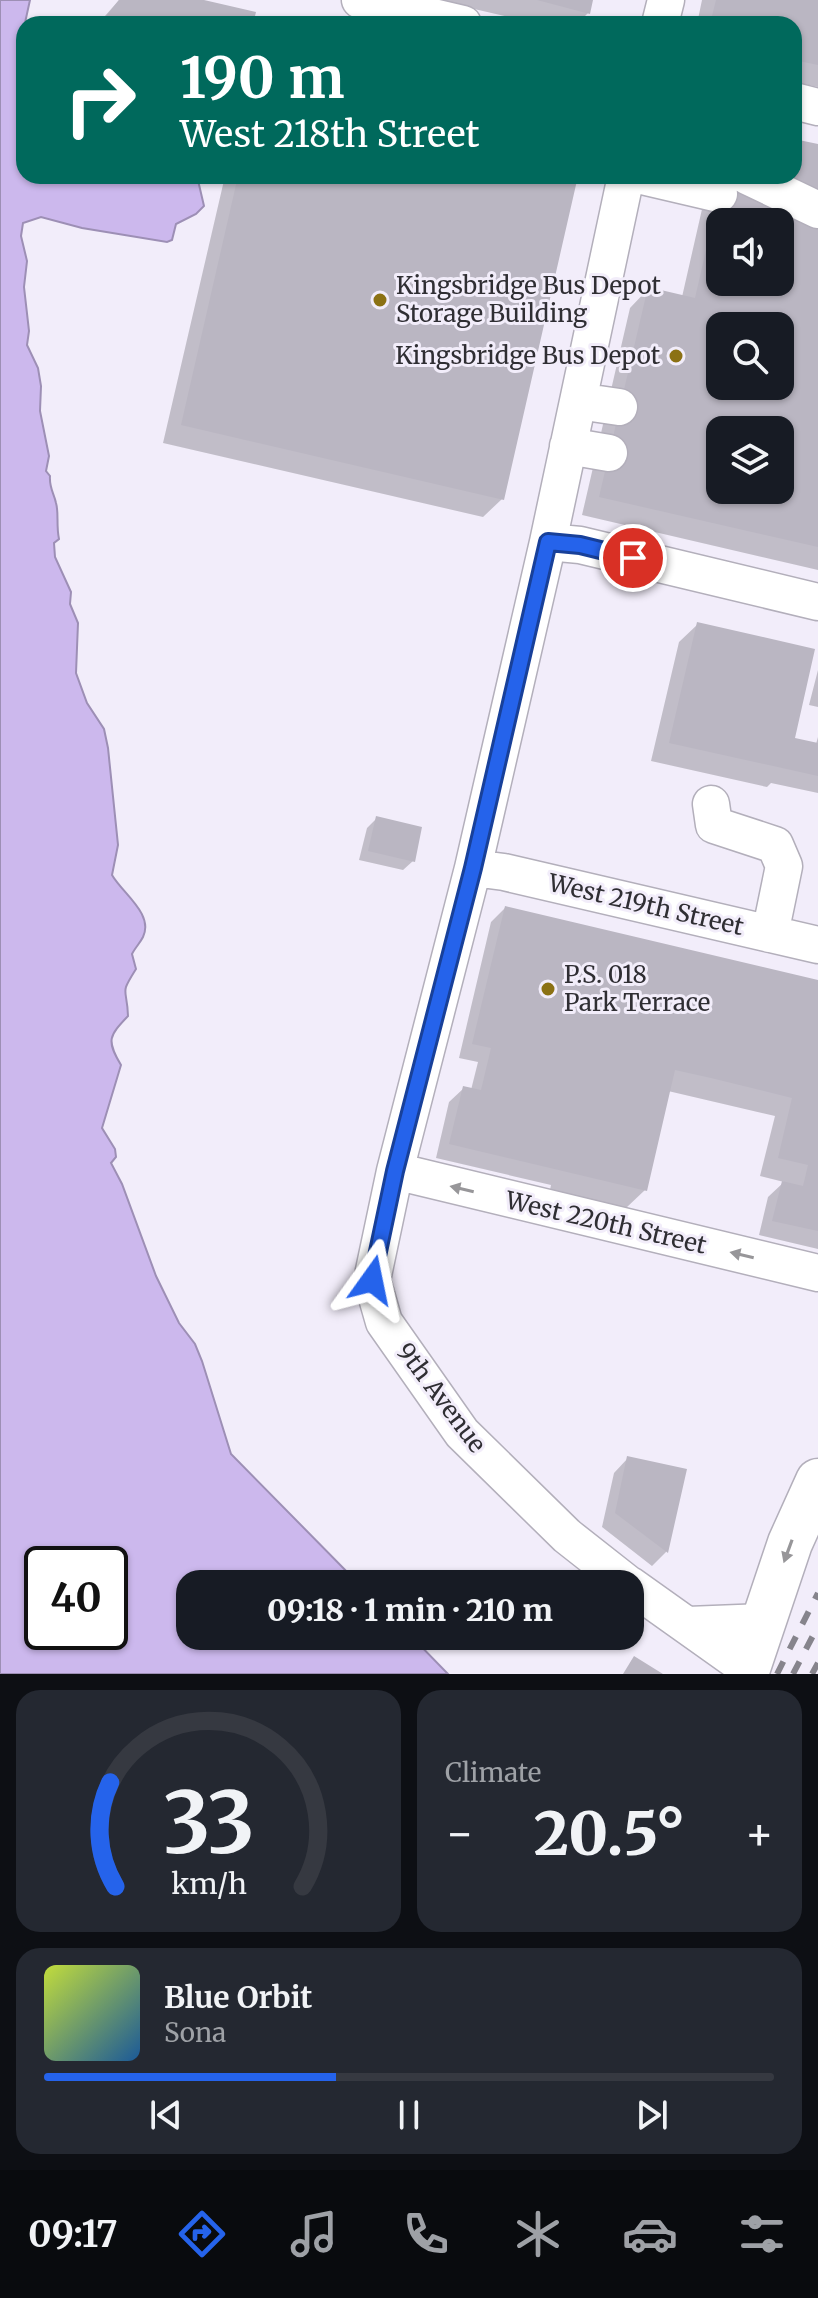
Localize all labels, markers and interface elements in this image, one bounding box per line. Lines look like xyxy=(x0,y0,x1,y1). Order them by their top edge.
text: 190 m xyxy=(180,43,345,113)
icon: right xyxy=(48,48,152,152)
text: West 218th Street xyxy=(180,112,480,157)
map controls xyxy=(706,208,794,504)
button: sound xyxy=(706,208,794,296)
place label: Kingsbridge Bus Depot Storage Building xyxy=(396,270,661,329)
marker: Kingsbridge Bus Depot Storage Building xyxy=(371,291,389,309)
button: search xyxy=(706,312,794,400)
place label: Kingsbridge Bus Depot xyxy=(395,340,661,371)
marker: Kingsbridge Bus Depot xyxy=(667,347,685,365)
button: layers xyxy=(706,416,794,504)
pin xyxy=(599,524,667,592)
icon: arrive xyxy=(611,536,655,580)
street label: West 219th Street xyxy=(544,867,747,942)
place label: P.S. 018 Park Terrace xyxy=(564,959,710,1018)
marker: P.S. 018 Park Terrace xyxy=(539,980,557,998)
one-way arrow xyxy=(449,1182,474,1195)
street label: West 220th Street xyxy=(502,1184,710,1261)
position arrow xyxy=(330,1238,414,1322)
one-way arrow xyxy=(729,1248,754,1261)
street label: 9th Avenue xyxy=(390,1337,493,1459)
one-way arrow xyxy=(781,1539,793,1563)
speed limit sign: 40 xyxy=(24,1546,128,1650)
text: 09:18 · 1 min · 210 m xyxy=(267,1591,553,1629)
text: Climate xyxy=(445,1756,541,1789)
text: 33 xyxy=(163,1771,254,1876)
text: 20.5° xyxy=(534,1796,685,1871)
text: − xyxy=(445,1806,474,1861)
text: + xyxy=(745,1806,774,1861)
text: km/h xyxy=(171,1866,246,1902)
text: Blue Orbit xyxy=(164,1978,312,2016)
text: Sona xyxy=(164,2016,226,2049)
icon: previous xyxy=(144,2093,188,2137)
icon: pause xyxy=(387,2093,431,2137)
icon: next xyxy=(630,2093,674,2137)
icon: directions xyxy=(174,2206,230,2262)
icon: music xyxy=(286,2206,342,2262)
icon: phone xyxy=(398,2206,454,2262)
icon: climate xyxy=(510,2206,566,2262)
icon: car xyxy=(622,2206,678,2262)
icon: filters xyxy=(734,2206,790,2262)
text: 09:17 xyxy=(28,2212,118,2257)

